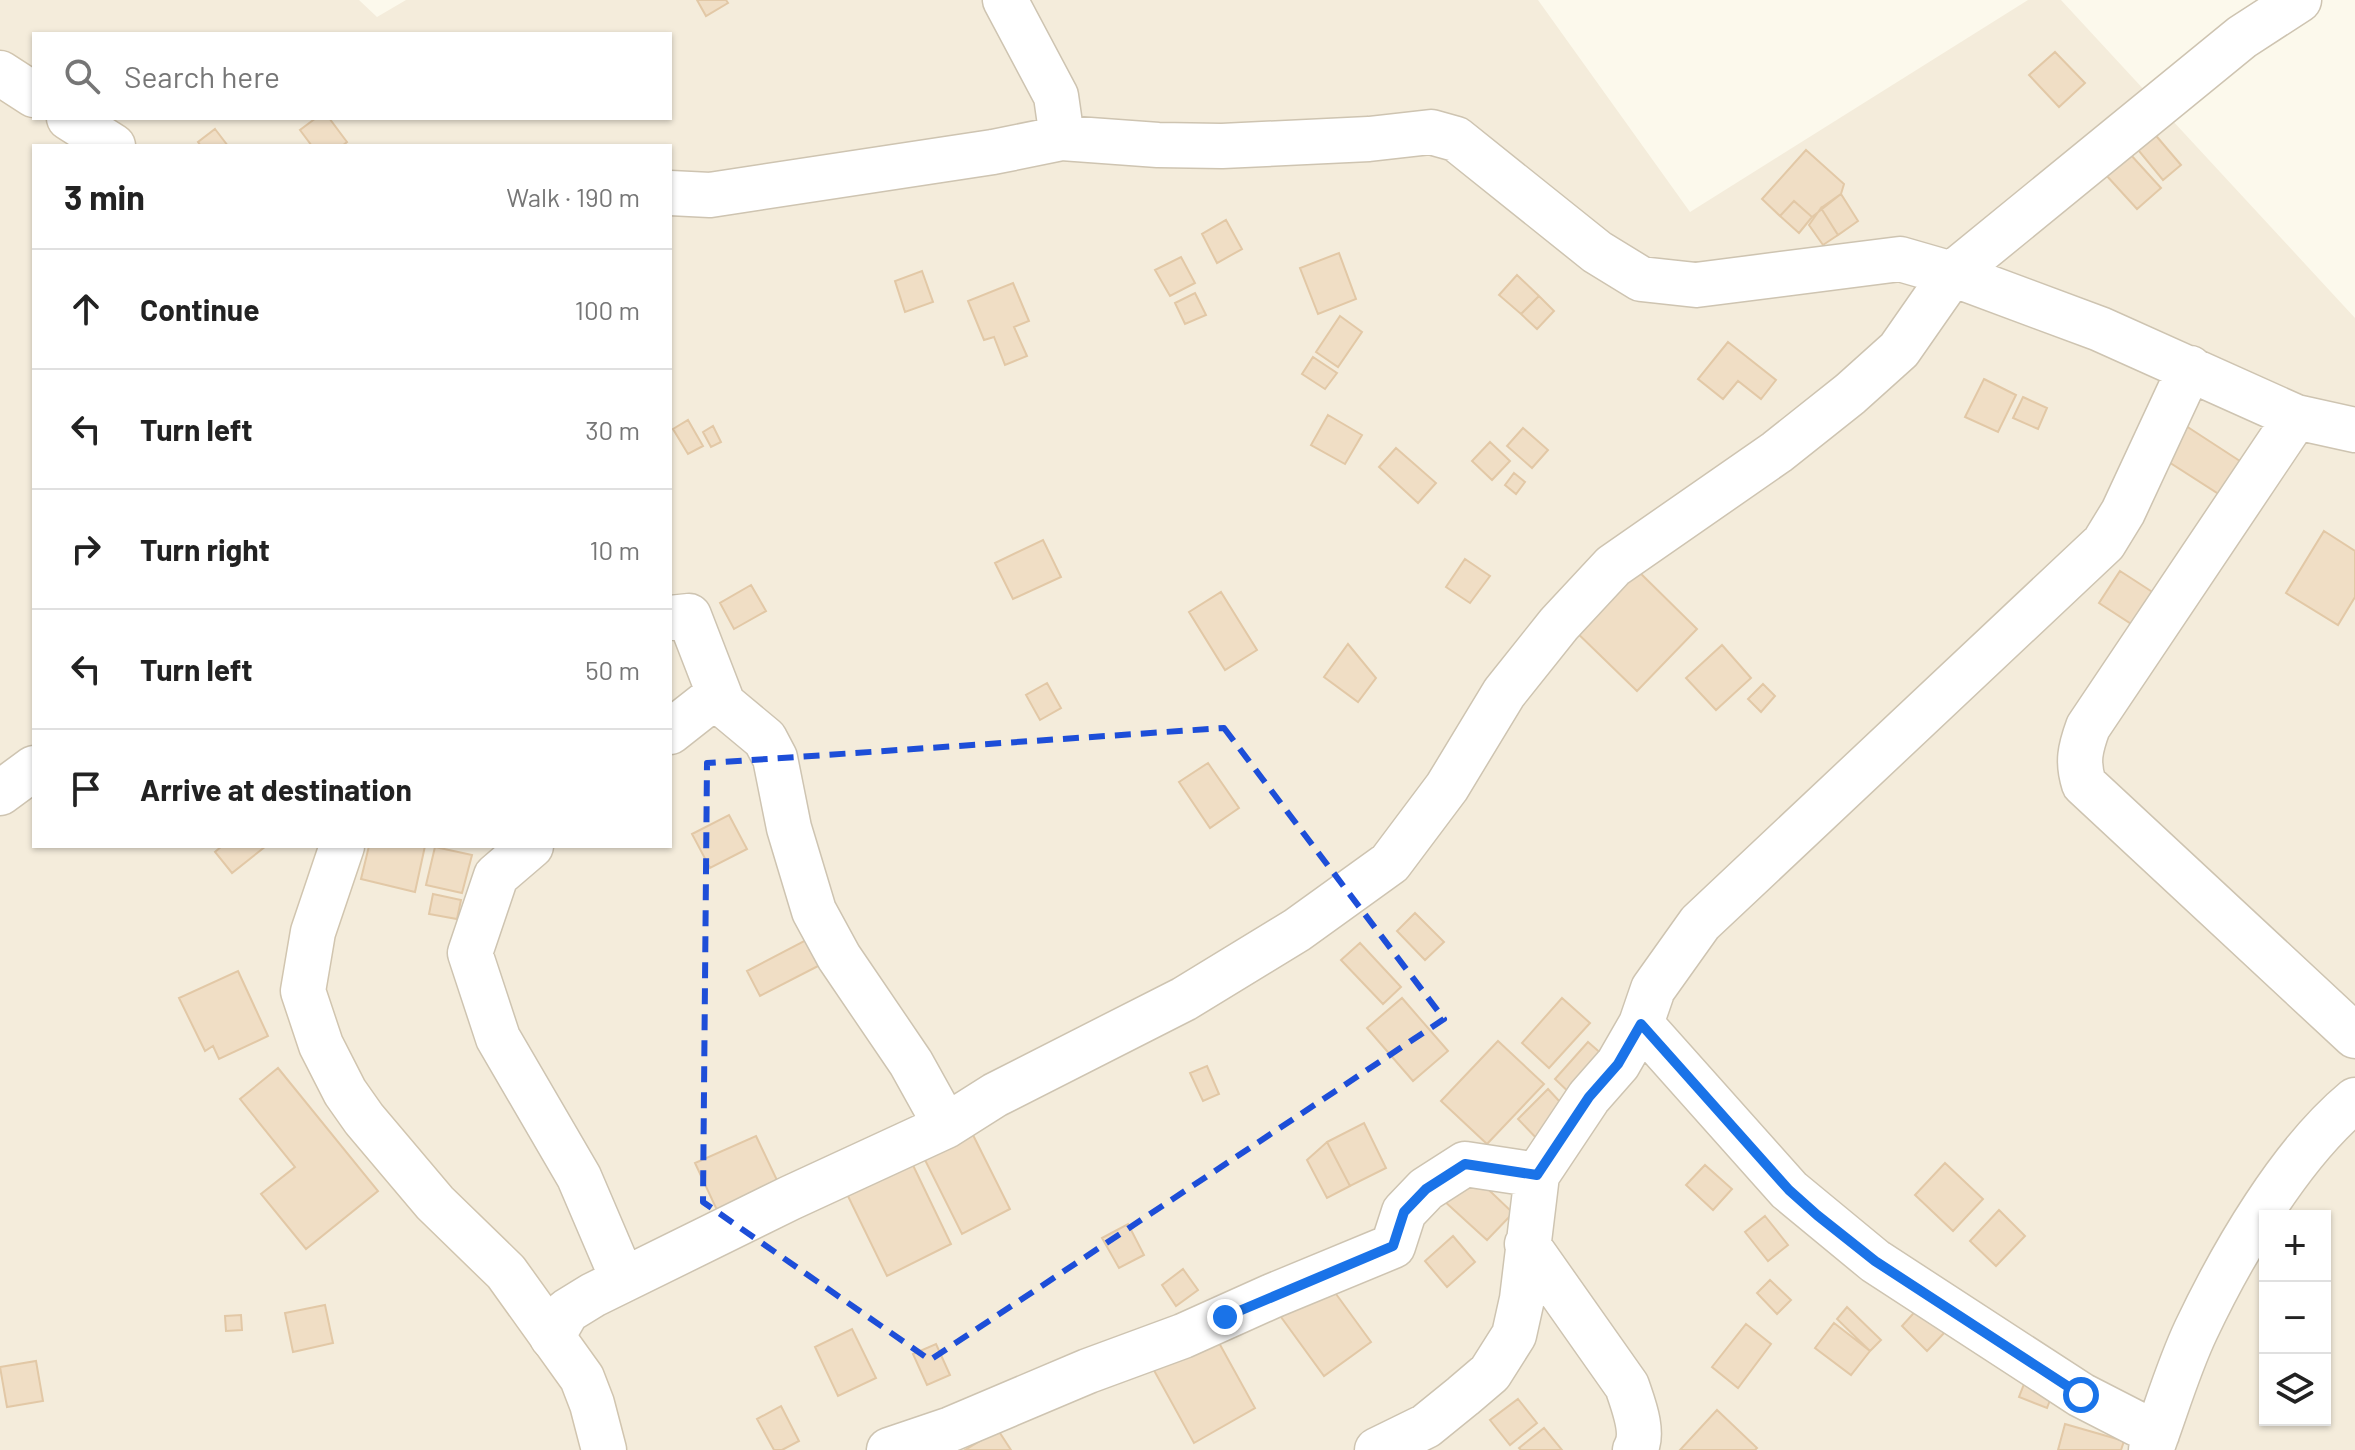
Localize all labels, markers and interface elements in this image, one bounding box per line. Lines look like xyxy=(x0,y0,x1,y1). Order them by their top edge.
search box xyxy=(32,32,672,120)
icon: search xyxy=(60,54,104,98)
text: Search here xyxy=(124,58,280,94)
text: 3 min xyxy=(64,176,145,217)
text: Walk · 190 m xyxy=(506,181,640,212)
icon: ahead xyxy=(64,287,108,331)
text: Continue xyxy=(140,291,260,327)
text: 100 m xyxy=(575,294,640,325)
icon: left xyxy=(64,407,108,451)
text: Turn left xyxy=(140,411,253,447)
text: 30 m xyxy=(585,414,640,445)
icon: right xyxy=(64,527,108,571)
text: Turn right xyxy=(140,531,270,567)
text: 10 m xyxy=(590,534,640,565)
icon: left xyxy=(64,647,108,691)
text: Turn left xyxy=(140,651,253,687)
text: 50 m xyxy=(585,654,640,685)
icon: arrive xyxy=(64,767,108,811)
text: Arrive at destination xyxy=(140,771,412,807)
map controls xyxy=(2259,1210,2331,1426)
button: + xyxy=(2259,1210,2331,1282)
button: − xyxy=(2259,1282,2331,1354)
route end xyxy=(1207,1299,1243,1335)
button: layers xyxy=(2259,1354,2331,1426)
route start xyxy=(2063,1377,2099,1413)

